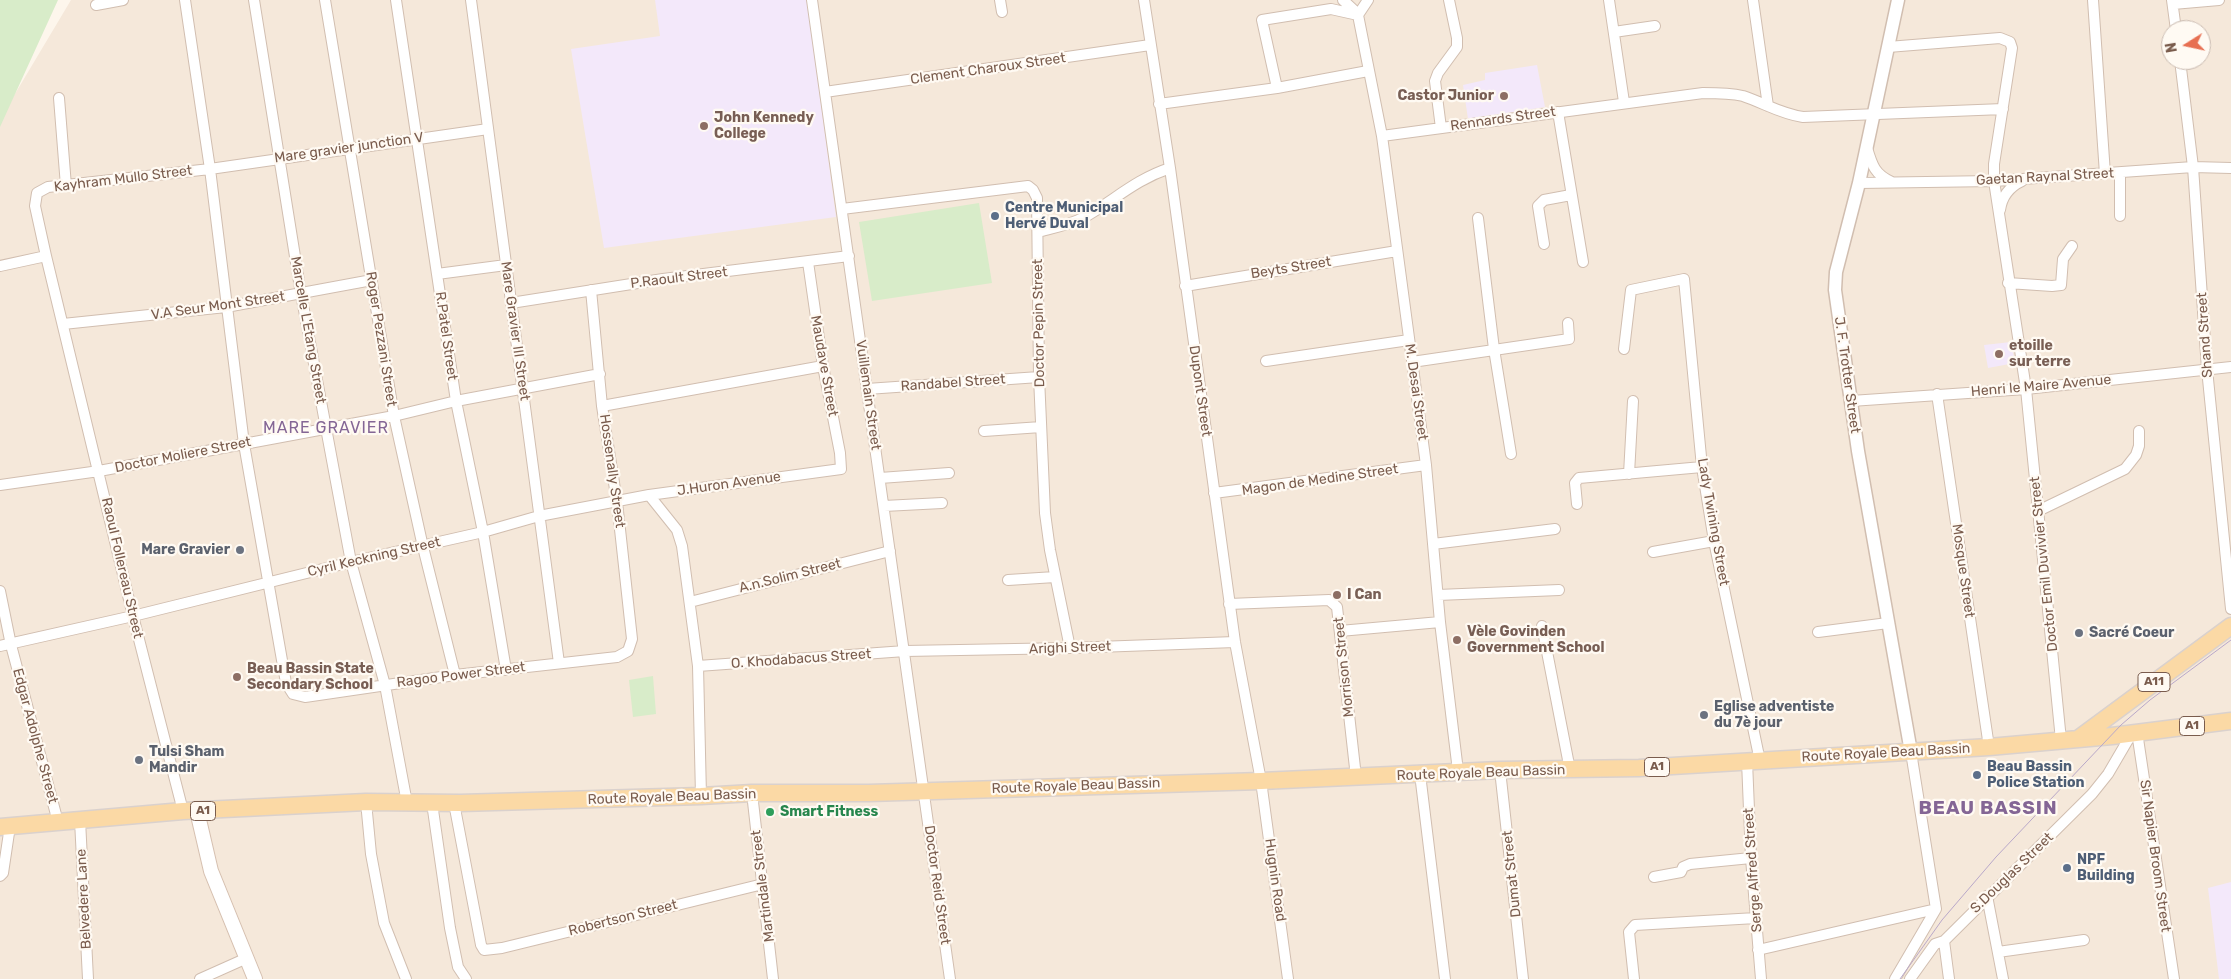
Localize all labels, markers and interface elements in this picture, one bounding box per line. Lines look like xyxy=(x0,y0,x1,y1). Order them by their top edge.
north arrow xyxy=(2161,20,2211,70)
text: N xyxy=(2162,41,2181,54)
street label: Clement Charoux Street xyxy=(909,50,1067,88)
place label: Castor Junior xyxy=(1398,88,1494,104)
marker: Castor Junior xyxy=(1498,90,1510,102)
street label: Rennards Street xyxy=(1449,103,1557,135)
place label: John Kennedy College xyxy=(714,110,814,142)
marker: John Kennedy College xyxy=(698,120,710,132)
street label: Mare gravier junction V xyxy=(273,129,425,167)
street label: Kayhram Mullo Street xyxy=(53,162,193,196)
street label: Gaetan Raynal Street xyxy=(1976,165,2114,189)
place label: Centre Municipal Hervé Duval xyxy=(1005,200,1123,232)
marker: Centre Municipal Hervé Duval xyxy=(989,210,1001,222)
street label: Beyts Street xyxy=(1250,253,1332,283)
street label: Marcelle L'Etang Street xyxy=(287,255,329,405)
street label: Doctor Pepin Street xyxy=(1029,259,1049,387)
street label: Mare Gravier III Street xyxy=(497,260,533,402)
street label: P.Raoult Street xyxy=(630,264,728,292)
street label: Roger Pezzani Street xyxy=(362,270,400,408)
street label: V.A Seur Mont Street xyxy=(150,288,286,324)
street label: R.Patel Street xyxy=(431,290,461,382)
street label: Shand Street xyxy=(2194,292,2216,378)
street label: Maudave Street xyxy=(807,314,841,418)
street label: J. F. Trotter Street xyxy=(1830,315,1864,435)
place label: etoille sur terre xyxy=(2009,338,2071,371)
street label: Vuillemain Street xyxy=(852,339,884,451)
street label: M. Desai Street xyxy=(1401,342,1431,442)
street label: Dupont Street xyxy=(1185,344,1215,438)
marker: etoille sur terre xyxy=(1993,348,2005,360)
street label: Randabel Street xyxy=(900,371,1006,395)
street label: Henri le Maire Avenue xyxy=(1970,371,2112,401)
street label: Hossenally Street xyxy=(596,413,628,529)
district label: MARE GRAVIER xyxy=(262,418,390,438)
street label: Doctor Moliere Street xyxy=(113,434,253,476)
street label: Lady Twining Street xyxy=(1693,457,1733,587)
street label: Magon de Medine Street xyxy=(1241,461,1399,499)
street label: J.Huron Avenue xyxy=(676,468,782,500)
street label: Doctor Emil Duvivier Street xyxy=(2026,475,2062,653)
street label: Raoul Follereau Street xyxy=(98,496,146,640)
street label: Mosque Street xyxy=(1948,523,1978,619)
street label: Cyril Keckning Street xyxy=(306,534,442,580)
place label: Mare Gravier xyxy=(141,542,230,558)
marker: Mare Gravier xyxy=(234,544,246,556)
street label: A.n.Solim Street xyxy=(737,555,843,597)
place label: I Can xyxy=(1347,587,1382,603)
marker: I Can xyxy=(1331,589,1343,601)
street label: Morrison Street xyxy=(1330,616,1358,718)
place label: Vèle Govinden Government School xyxy=(1467,624,1604,656)
place label: Sacré Coeur xyxy=(2089,625,2174,641)
marker: Sacré Coeur xyxy=(2073,627,2085,639)
marker: Vèle Govinden Government School xyxy=(1451,634,1463,646)
street label: Arighi Street xyxy=(1029,638,1111,658)
street label: O. Khodabacus Street xyxy=(730,646,872,672)
street label: Ragoo Power Street xyxy=(396,659,526,691)
place label: Beau Bassin State Secondary School xyxy=(247,661,374,694)
street label: Edgar Adolphe Street xyxy=(9,667,61,805)
marker: Beau Bassin State Secondary School xyxy=(231,671,243,683)
road number: A11 xyxy=(2138,672,2170,692)
place label: Eglise adventiste du 7è jour xyxy=(1714,699,1834,732)
marker: Eglise adventiste du 7è jour xyxy=(1698,709,1710,721)
road number: A1 xyxy=(2180,716,2204,736)
street label: Route Royale Beau Bassin xyxy=(1801,740,1971,766)
place label: Tulsi Sham Mandir xyxy=(149,744,224,776)
marker: Tulsi Sham Mandir xyxy=(133,754,145,766)
road number: A1 xyxy=(1644,758,1670,776)
place label: Beau Bassin Police Station xyxy=(1987,759,2085,792)
street label: Route Royale Beau Bassin xyxy=(1396,762,1566,784)
marker: Beau Bassin Police Station xyxy=(1971,769,1983,781)
street label: Route Royale Beau Bassin xyxy=(991,775,1161,797)
street label: Sir Napier Broom Street xyxy=(2136,779,2174,933)
street label: Route Royale Beau Bassin xyxy=(587,786,757,808)
district label: BEAU BASSIN xyxy=(1917,798,2059,820)
road number: A1 xyxy=(190,801,216,820)
place label: Smart Fitness xyxy=(780,804,878,820)
marker: Smart Fitness xyxy=(764,806,776,818)
street label: Serge Alfred Street xyxy=(1740,807,1766,933)
street label: Doctor Reid Street xyxy=(920,824,954,946)
street label: Martindale Street xyxy=(748,829,778,943)
street label: S.Douglas Street xyxy=(1967,829,2057,917)
street label: Dumat Street xyxy=(1499,830,1525,918)
street label: Hugnin Road xyxy=(1261,837,1289,923)
street label: Belvedere Lane xyxy=(73,848,95,950)
place label: NPF Building xyxy=(2077,852,2135,884)
marker: NPF Building xyxy=(2061,862,2073,874)
street label: Robertson Street xyxy=(567,896,679,940)

